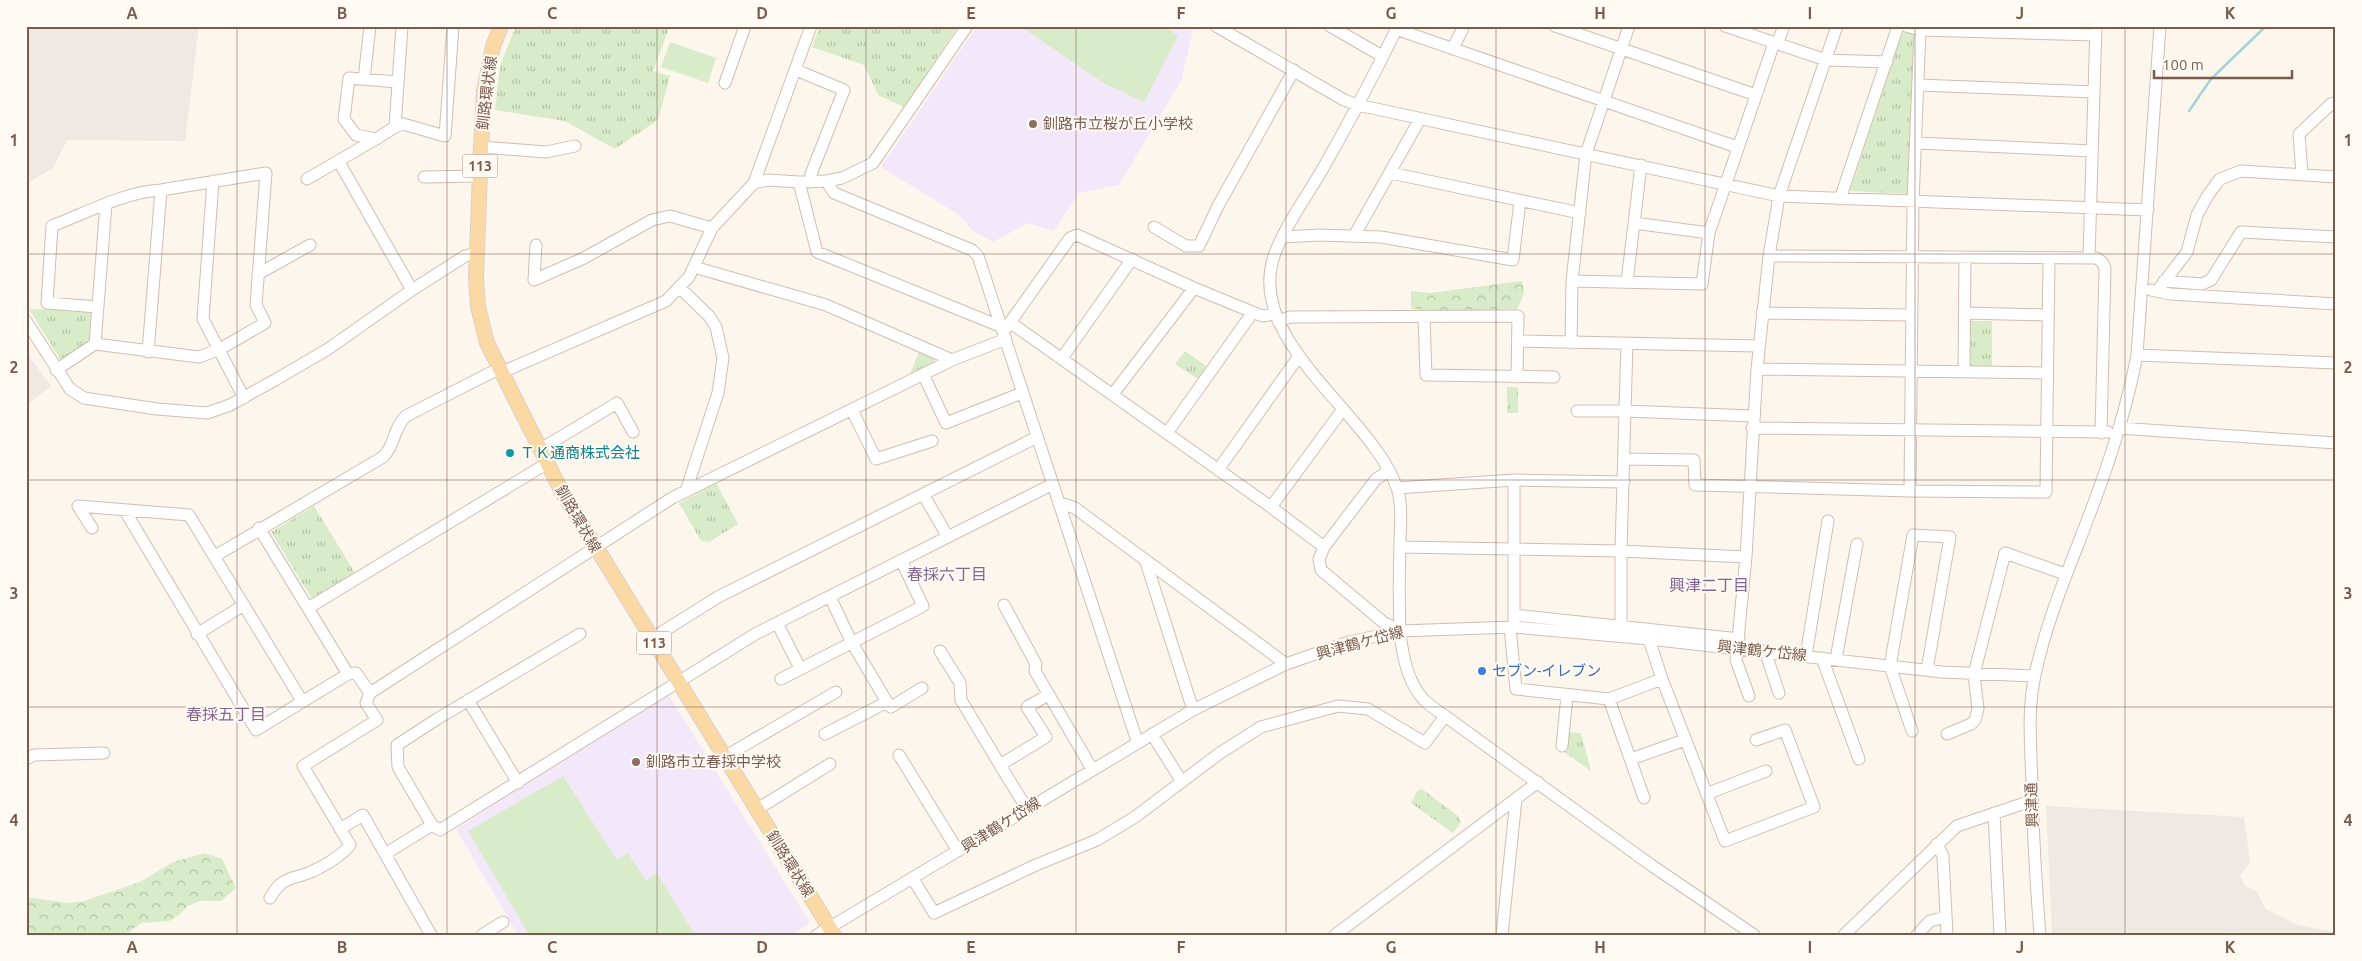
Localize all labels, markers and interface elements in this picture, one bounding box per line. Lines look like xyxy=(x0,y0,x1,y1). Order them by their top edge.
text: A xyxy=(126,4,138,22)
text: B xyxy=(337,4,347,22)
text: C xyxy=(547,4,557,22)
text: D xyxy=(756,4,768,22)
text: E xyxy=(966,4,976,22)
text: F xyxy=(1177,4,1186,22)
text: G xyxy=(1385,4,1397,22)
text: H xyxy=(1594,4,1606,22)
text: I xyxy=(1808,4,1812,22)
text: J xyxy=(2016,4,2024,22)
text: K xyxy=(2225,4,2236,22)
scale bar xyxy=(2154,48,2292,80)
street label: 釧路環状線 xyxy=(473,55,500,131)
text: 100 m xyxy=(2162,56,2204,73)
place label: 釧路市立桜が丘小学校 xyxy=(1043,115,1193,132)
marker: 釧路市立桜が丘小学校 xyxy=(1027,118,1039,130)
text: 1 xyxy=(9,131,19,149)
text: 1 xyxy=(2343,131,2353,149)
road number: 113 xyxy=(462,154,498,178)
text: 2 xyxy=(9,358,19,376)
text: 2 xyxy=(2343,358,2353,376)
place label: ＴＫ通商株式会社 xyxy=(520,444,640,461)
marker: ＴＫ通商株式会社 xyxy=(504,447,516,459)
street label: 釧路環状線 xyxy=(552,482,605,555)
district label: 春採六丁目 xyxy=(907,565,987,583)
district label: 興津二丁目 xyxy=(1669,576,1749,594)
text: 3 xyxy=(9,584,19,602)
text: 3 xyxy=(2343,584,2353,602)
street label: 興津鶴ケ岱線 xyxy=(1314,623,1406,662)
road number: 113 xyxy=(636,632,672,654)
street label: 興津鶴ケ岱線 xyxy=(1716,637,1808,664)
place label: セブン-イレブン xyxy=(1492,662,1601,679)
marker: セブン-イレブン xyxy=(1476,665,1488,677)
district label: 春採五丁目 xyxy=(186,705,266,723)
place label: 釧路市立春採中学校 xyxy=(646,753,781,770)
marker: 釧路市立春採中学校 xyxy=(630,756,642,768)
street label: 興津通 xyxy=(2022,782,2041,828)
street label: 興津鶴ケ岱線 xyxy=(958,794,1043,856)
text: 4 xyxy=(9,811,19,829)
text: 4 xyxy=(2343,811,2353,829)
street label: 釧路環状線 xyxy=(763,827,818,900)
text: A xyxy=(126,938,138,956)
text: B xyxy=(337,938,347,956)
text: C xyxy=(547,938,557,956)
text: D xyxy=(756,938,768,956)
text: E xyxy=(966,938,976,956)
text: F xyxy=(1177,938,1186,956)
text: G xyxy=(1385,938,1397,956)
text: H xyxy=(1594,938,1606,956)
text: I xyxy=(1808,938,1812,956)
text: J xyxy=(2016,938,2024,956)
text: K xyxy=(2225,938,2236,956)

